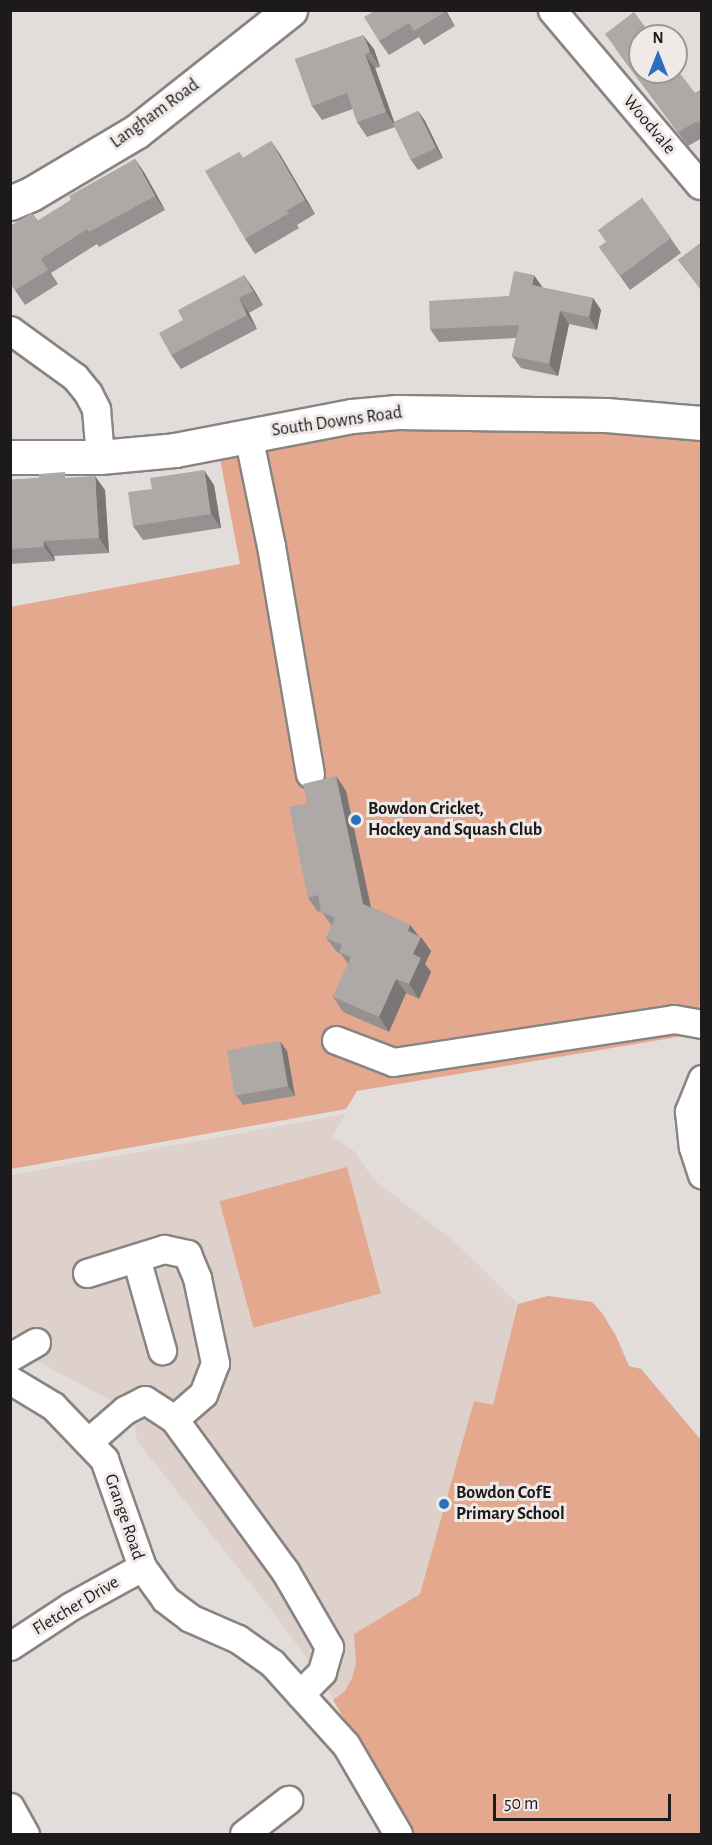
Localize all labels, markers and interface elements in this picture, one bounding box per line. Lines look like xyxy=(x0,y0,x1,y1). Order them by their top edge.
north arrow xyxy=(628,24,688,84)
text: N xyxy=(652,30,664,46)
street label: Langham Road xyxy=(106,75,204,153)
street label: Woodvale xyxy=(618,91,680,159)
street label: South Downs Road xyxy=(270,402,404,442)
place label: Bowdon Cricket, Hockey and Squash Club xyxy=(368,799,542,842)
marker: Bowdon Cricket, Hockey and Squash Club xyxy=(349,813,363,827)
street label: Grange Road xyxy=(99,1471,149,1563)
place label: Bowdon CofE Primary School xyxy=(456,1483,565,1526)
marker: Bowdon CofE Primary School xyxy=(437,1497,451,1511)
street label: Fletcher Drive xyxy=(29,1572,123,1640)
scale bar xyxy=(496,1782,674,1820)
text: 50 m xyxy=(504,1795,538,1813)

